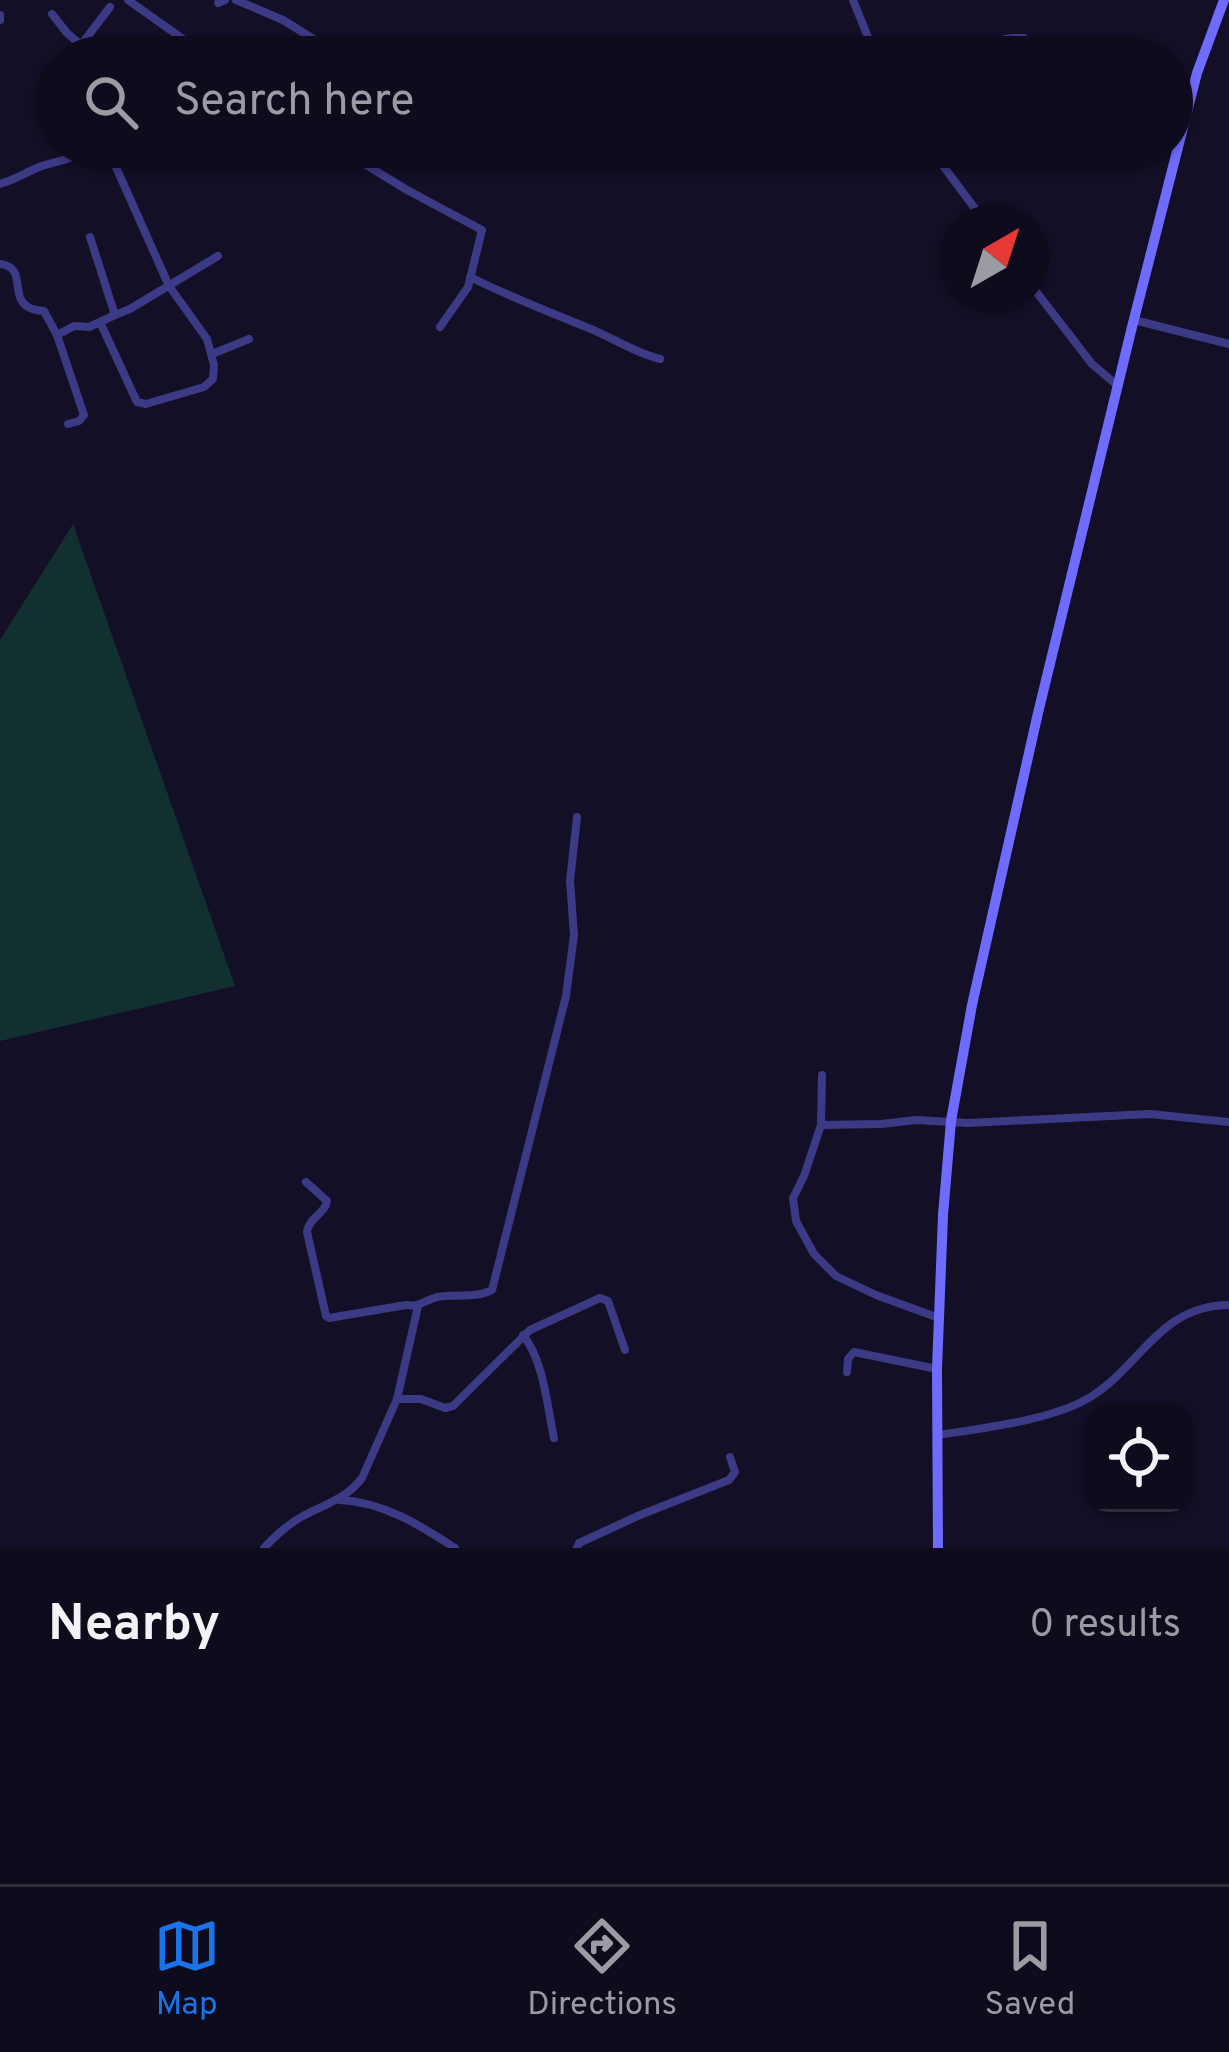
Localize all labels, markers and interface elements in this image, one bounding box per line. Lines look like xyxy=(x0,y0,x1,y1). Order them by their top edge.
search box xyxy=(36,36,1193,168)
icon: search xyxy=(78,69,144,135)
text: Search here xyxy=(174,74,414,131)
north arrow xyxy=(941,204,1049,312)
map controls xyxy=(1085,1404,1193,1512)
button: locate xyxy=(1085,1404,1193,1512)
text: Nearby xyxy=(48,1594,220,1659)
text: 0 results xyxy=(1029,1602,1181,1651)
tab: Map xyxy=(154,1913,220,2027)
tab: Directions xyxy=(527,1913,677,2027)
tab: Saved xyxy=(985,1913,1075,2027)

